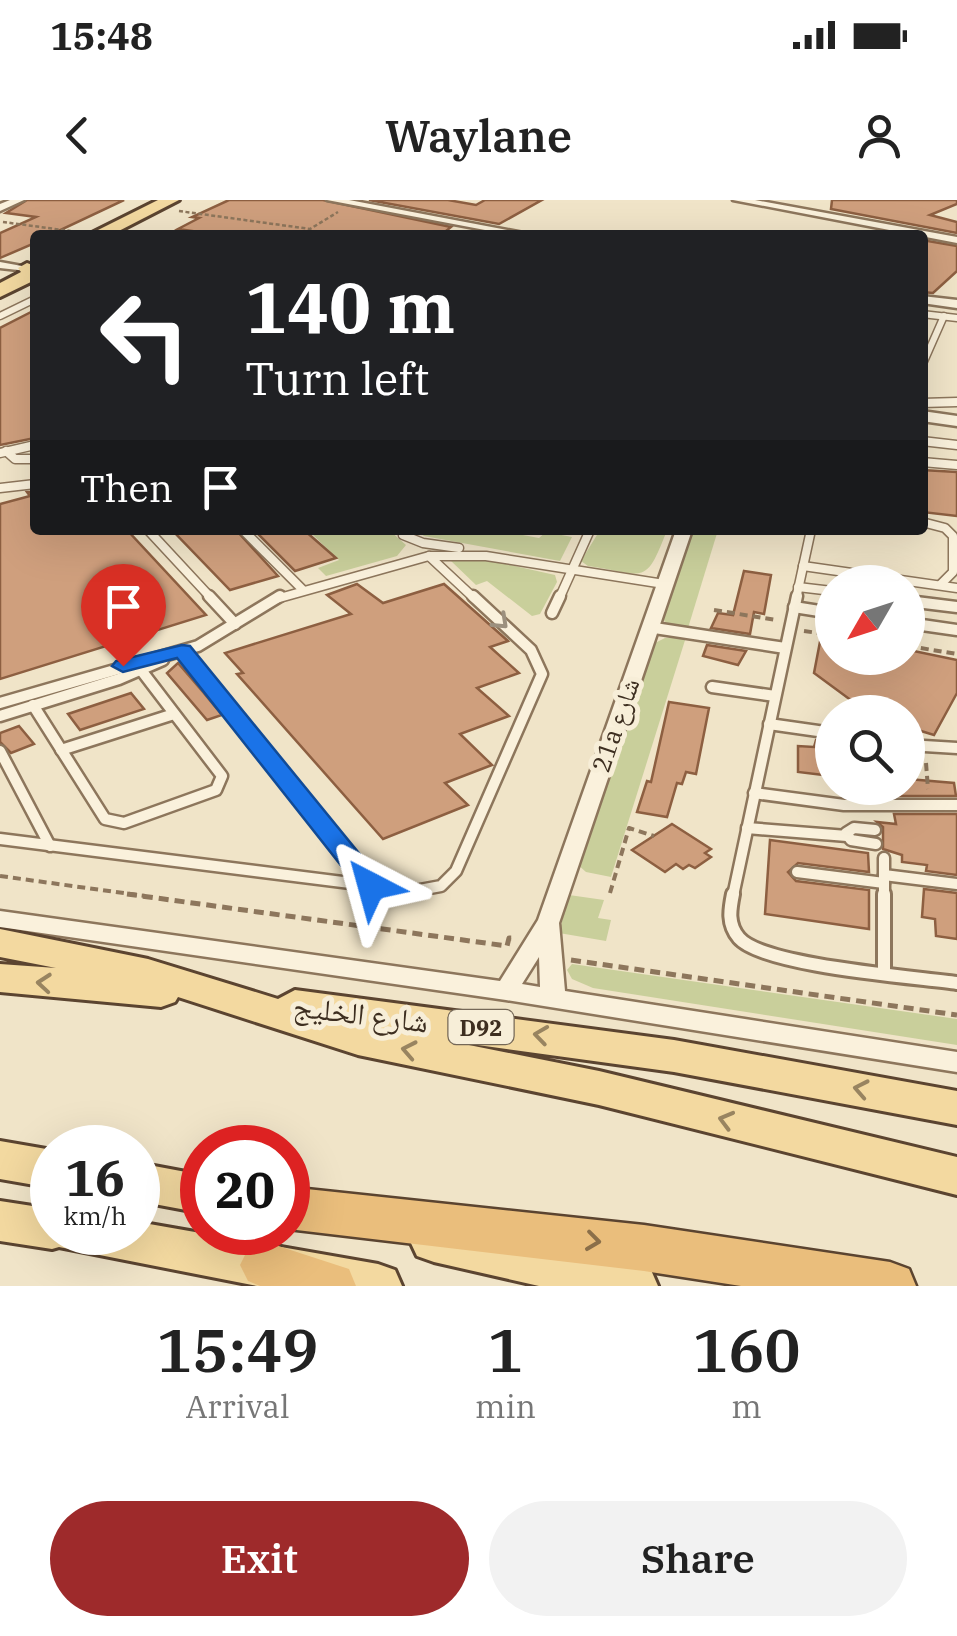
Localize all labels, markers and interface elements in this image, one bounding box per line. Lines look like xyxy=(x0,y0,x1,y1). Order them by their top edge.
text: 15:48 xyxy=(50,11,153,60)
text: Waylane xyxy=(385,106,572,164)
icon: back xyxy=(50,108,105,163)
icon: person xyxy=(852,108,907,163)
text: 140 m xyxy=(245,261,455,352)
icon: left xyxy=(80,270,210,400)
text: Turn left xyxy=(245,349,429,407)
icon: arrive xyxy=(193,460,248,515)
text: Then xyxy=(80,463,173,512)
pin xyxy=(81,564,166,667)
north arrow xyxy=(815,565,925,675)
map controls xyxy=(815,565,925,805)
icon: arrive xyxy=(96,579,151,634)
one-way arrow xyxy=(489,610,508,628)
street label: 21a شارع xyxy=(584,674,646,776)
button: search xyxy=(815,695,925,805)
position arrow xyxy=(319,834,423,938)
one-way arrow xyxy=(35,972,51,994)
street label: شارع الخليج xyxy=(291,985,431,1042)
road number: D92 xyxy=(448,1010,514,1044)
one-way arrow xyxy=(532,1026,549,1047)
one-way arrow xyxy=(401,1040,418,1061)
one-way arrow xyxy=(853,1079,869,1100)
one-way arrow xyxy=(718,1110,735,1131)
speed limit sign: 20 xyxy=(180,1125,310,1255)
text: 16 xyxy=(65,1145,125,1210)
text: km/h xyxy=(63,1199,127,1232)
one-way arrow xyxy=(585,1230,602,1251)
text: 15:49 xyxy=(157,1310,318,1389)
text: 1 xyxy=(487,1310,523,1389)
text: 160 xyxy=(692,1310,800,1389)
text: Arrival xyxy=(185,1385,290,1427)
text: min xyxy=(475,1385,536,1427)
text: m xyxy=(731,1385,762,1427)
button: Exit xyxy=(50,1501,469,1616)
button: Share xyxy=(489,1501,907,1616)

